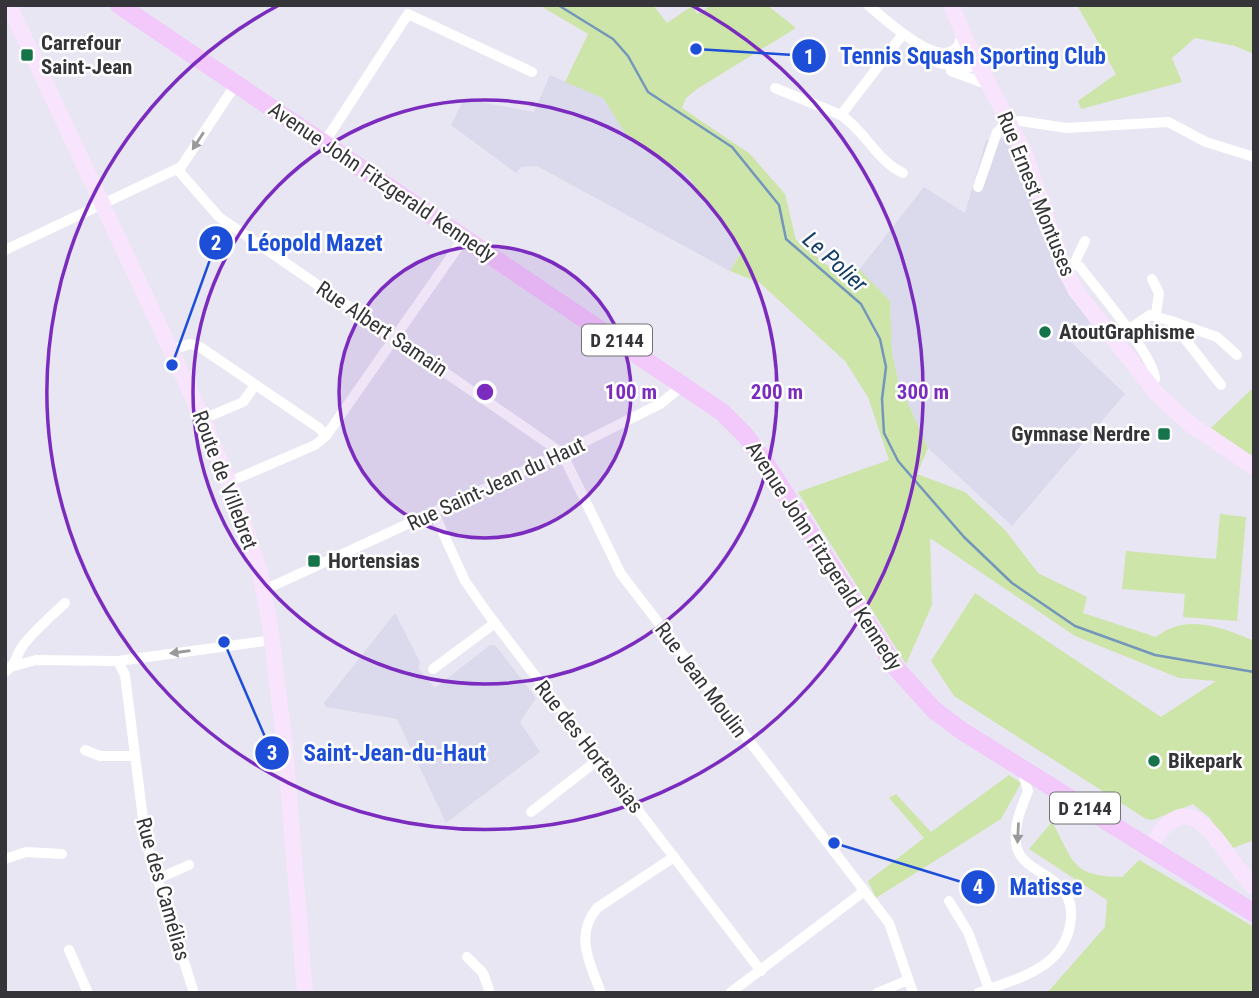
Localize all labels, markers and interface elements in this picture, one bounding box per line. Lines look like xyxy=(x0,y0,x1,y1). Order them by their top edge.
place label: Carrefour Saint-Jean xyxy=(41,31,132,79)
callout: Tennis Squash Sporting Club xyxy=(791,34,1120,78)
text: Tennis Squash Sporting Club xyxy=(840,43,1106,70)
text: 1 xyxy=(804,45,814,69)
marker: Carrefour Saint-Jean xyxy=(19,47,35,63)
street label: Avenue John Fitzgerald Kennedy xyxy=(264,97,500,267)
street label: Rue Ernest Montuses xyxy=(992,108,1080,280)
one-way arrow xyxy=(191,132,205,150)
callout: Léopold Mazet xyxy=(199,221,397,265)
water label: Le Polier xyxy=(797,226,874,299)
text: Léopold Mazet xyxy=(247,230,383,257)
text: 2 xyxy=(211,231,221,255)
street label: Rue Albert Samain xyxy=(312,276,452,382)
place label: AtoutGraphisme xyxy=(1059,320,1195,344)
road number: D 2144 xyxy=(582,324,652,356)
marker: AtoutGraphisme xyxy=(1037,324,1053,340)
centre of rings xyxy=(473,380,497,404)
text: 100 m xyxy=(605,380,657,404)
text: 200 m xyxy=(751,380,803,404)
text: 300 m xyxy=(897,380,949,404)
street label: Route de Villebret xyxy=(188,407,262,553)
place label: Gymnase Nerdre xyxy=(1011,422,1150,446)
marker: Gymnase Nerdre xyxy=(1156,426,1172,442)
street label: Rue Saint-Jean du Haut xyxy=(403,432,589,536)
street label: Avenue John Fitzgerald Kennedy xyxy=(741,437,907,675)
place label: Hortensias xyxy=(328,549,420,573)
marker: Hortensias xyxy=(306,553,322,569)
street label: Rue Jean Moulin xyxy=(650,618,752,742)
one-way arrow xyxy=(169,647,191,658)
street label: Rue des Hortensias xyxy=(530,676,648,818)
callout: Saint-Jean-du-Haut xyxy=(254,731,500,775)
text: Saint-Jean-du-Haut xyxy=(304,740,486,767)
text: 3 xyxy=(267,741,277,765)
place label: Bikepark xyxy=(1168,749,1243,773)
marker: Bikepark xyxy=(1146,753,1162,769)
road number: D 2144 xyxy=(1050,792,1120,824)
street label: Rue des Camélias xyxy=(131,815,195,963)
one-way arrow xyxy=(1012,822,1023,844)
callout: Matisse xyxy=(960,865,1096,909)
text: Matisse xyxy=(1009,874,1083,901)
text: 4 xyxy=(973,875,983,899)

